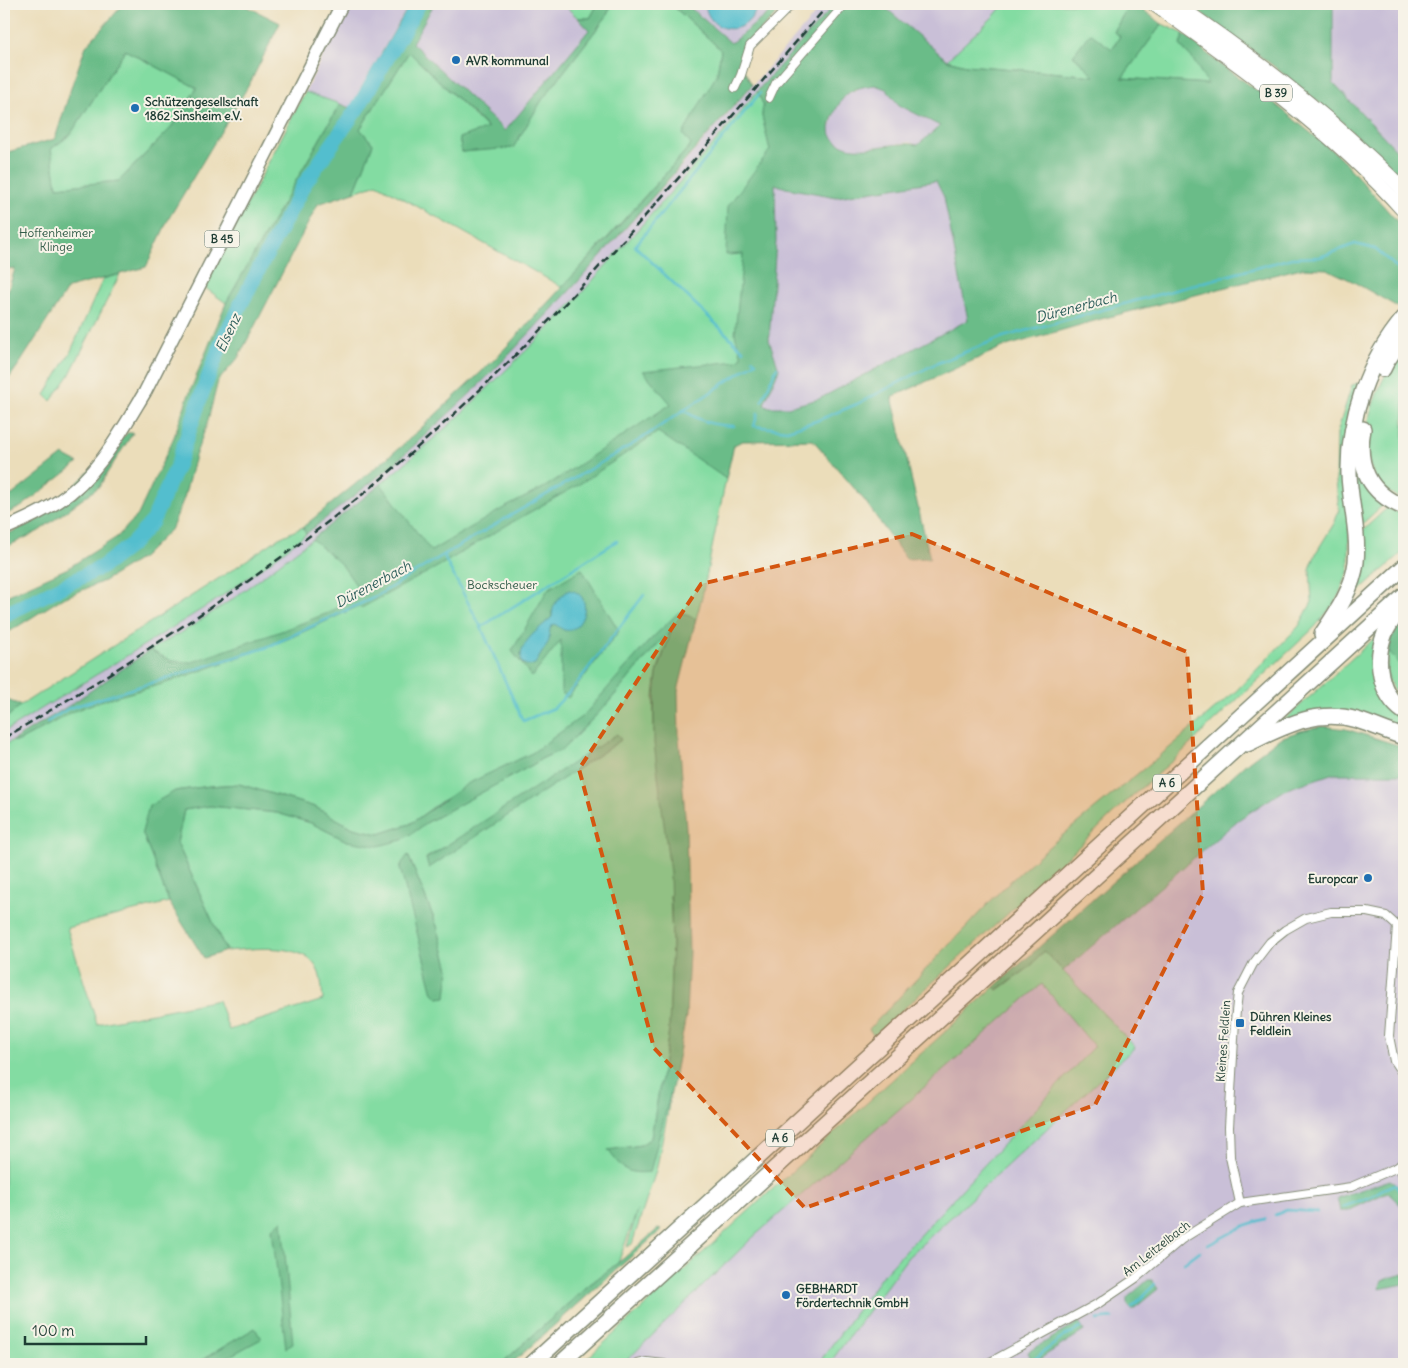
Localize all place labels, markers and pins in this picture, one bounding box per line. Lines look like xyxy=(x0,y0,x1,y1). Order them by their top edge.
place label: AVR kommunal xyxy=(466,53,549,68)
marker: AVR kommunal xyxy=(450,54,462,66)
place label: Schützengesellschaft 1862 Sinsheim e.V. xyxy=(145,94,259,123)
marker: Schützengesellschaft 1862 Sinsheim e.V. xyxy=(129,102,141,114)
place label: Europcar xyxy=(1308,871,1358,887)
marker: Europcar xyxy=(1362,872,1374,884)
place label: Dühren Kleines Feldlein xyxy=(1250,1009,1332,1038)
marker: Dühren Kleines Feldlein xyxy=(1234,1017,1246,1029)
place label: GEBHARDT Fördertechnik GmbH xyxy=(796,1281,909,1310)
marker: GEBHARDT Fördertechnik GmbH xyxy=(780,1289,792,1301)

